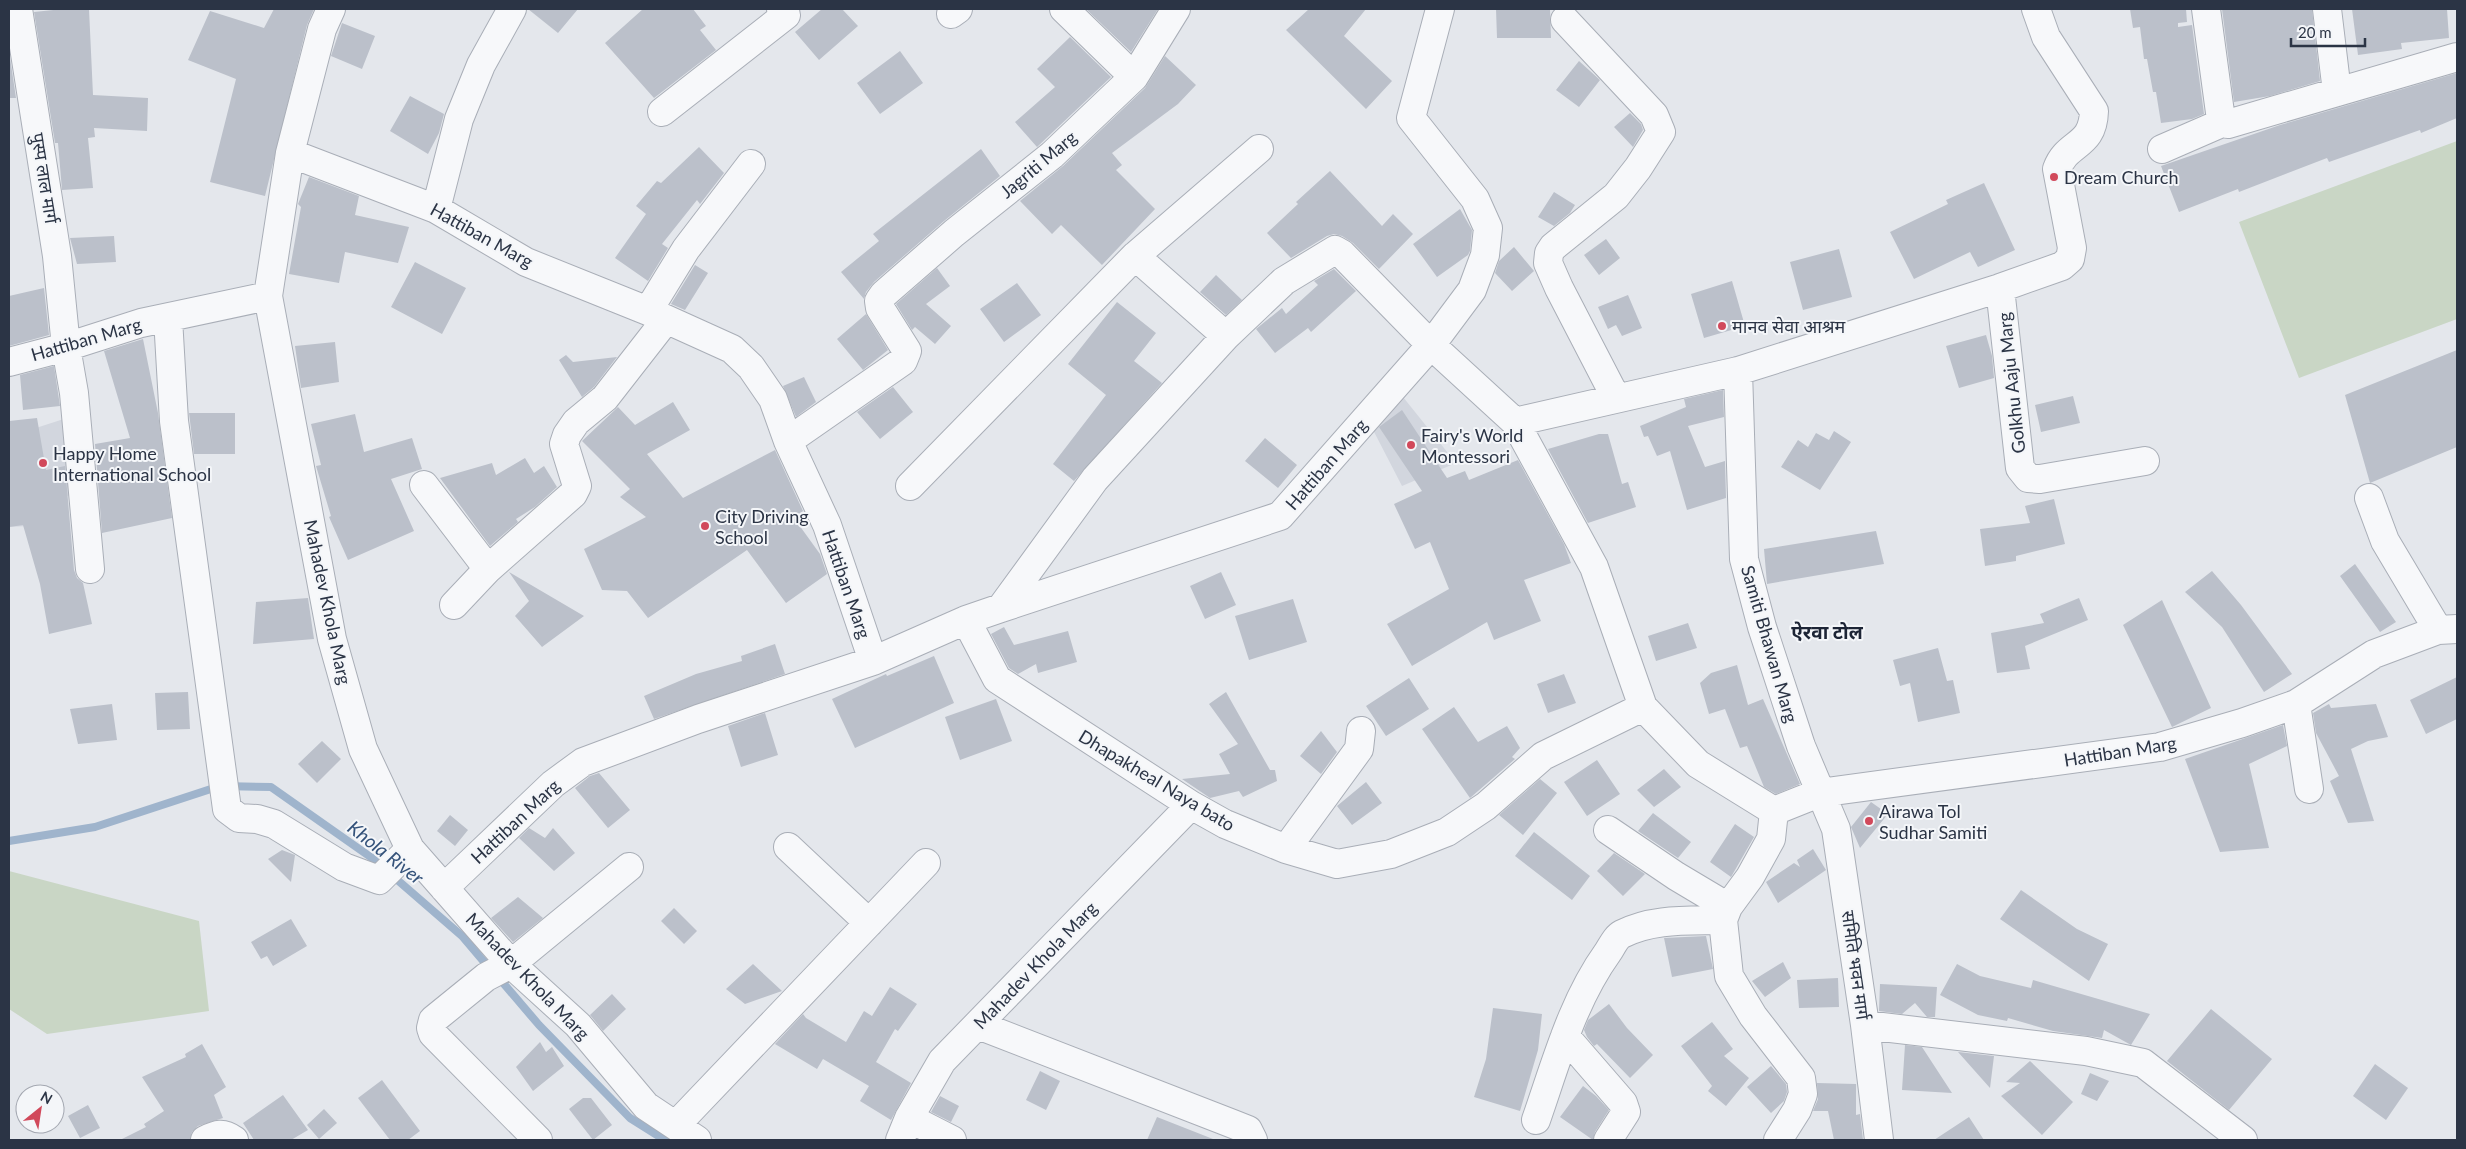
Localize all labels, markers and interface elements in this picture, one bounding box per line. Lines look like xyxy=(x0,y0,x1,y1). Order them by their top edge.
scale bar xyxy=(2291,15,2365,47)
text: 20 m xyxy=(2298,23,2332,41)
street label: Jagriti Marg xyxy=(995,126,1081,202)
street label: पुस्प लाल मार्ग xyxy=(25,131,63,226)
place label: Dream Church xyxy=(2064,166,2178,188)
marker: Dream Church xyxy=(2048,171,2060,183)
street label: Hattiban Marg xyxy=(427,198,537,272)
street label: Golkhu Aaju Marg xyxy=(1993,311,2029,455)
street label: Hattiban Marg xyxy=(28,313,144,365)
place label: मानव सेवा आश्रम xyxy=(1732,315,1847,337)
marker: मानव सेवा आश्रम xyxy=(1716,320,1728,332)
street label: Hattiban Marg xyxy=(1280,414,1372,514)
place label: Fairy's World Montessori xyxy=(1421,424,1523,467)
marker: Fairy's World Montessori xyxy=(1405,439,1417,451)
place label: Happy Home International School xyxy=(53,442,211,485)
marker: Happy Home International School xyxy=(37,457,49,469)
place label: City Driving School xyxy=(715,505,809,548)
street label: Mahadev Khola Marg xyxy=(300,517,356,687)
marker: City Driving School xyxy=(699,520,711,532)
street label: Hattiban Marg xyxy=(818,527,876,641)
street label: Samiti Bhawan Marg xyxy=(1737,563,1803,725)
district label: ऐरवा टोल xyxy=(1791,620,1864,643)
street label: Dhapakheal Naya bato xyxy=(1075,725,1239,835)
street label: Hattiban Marg xyxy=(2062,731,2178,771)
street label: Hattiban Marg xyxy=(466,774,564,868)
place label: Airawa Tol Sudhar Samiti xyxy=(1879,800,1987,843)
water label: Khola River xyxy=(344,815,429,889)
marker: Airawa Tol Sudhar Samiti xyxy=(1863,815,1875,827)
street label: Mahadev Khola Marg xyxy=(969,897,1101,1033)
street label: Mahadev Khola Marg xyxy=(462,908,594,1044)
street label: समिति भवन मार्ग xyxy=(1837,909,1875,1022)
north arrow xyxy=(15,1084,65,1134)
text: N xyxy=(38,1087,56,1107)

